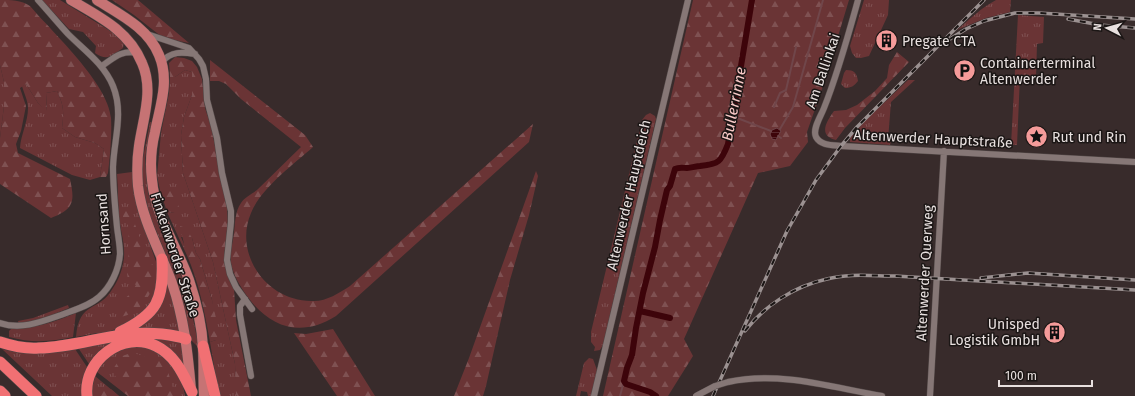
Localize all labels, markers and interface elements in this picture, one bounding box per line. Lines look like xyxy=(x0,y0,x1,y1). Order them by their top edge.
north arrow xyxy=(1087,8,1127,48)
text: N xyxy=(1091,23,1104,31)
building icon: Pregate CTA xyxy=(874,28,900,54)
street label: Am Ballinkai xyxy=(802,31,844,111)
place label: Pregate CTA xyxy=(902,33,976,50)
place label: Containerterminal Altenwerder xyxy=(980,55,1095,88)
parking icon: Containerterminal Altenwerder xyxy=(951,58,977,84)
water label: Bullerrinne xyxy=(718,65,750,142)
street label: Altenwerder Hauptdeich xyxy=(603,118,655,272)
place icon: Rut und Rin xyxy=(1024,124,1050,150)
street label: Altenwerder Hauptstraße xyxy=(853,126,1013,152)
place label: Rut und Rin xyxy=(1052,129,1126,146)
street label: Finkenwerder Straße xyxy=(147,190,203,320)
street label: Hornsand xyxy=(93,193,115,255)
street label: Altenwerder Querweg xyxy=(913,204,937,342)
place label: Unisped Logistik GmbH xyxy=(949,316,1040,349)
building icon: Unisped Logistik GmbH xyxy=(1042,319,1068,345)
scale bar xyxy=(999,362,1092,388)
text: 100 m xyxy=(1005,369,1037,383)

